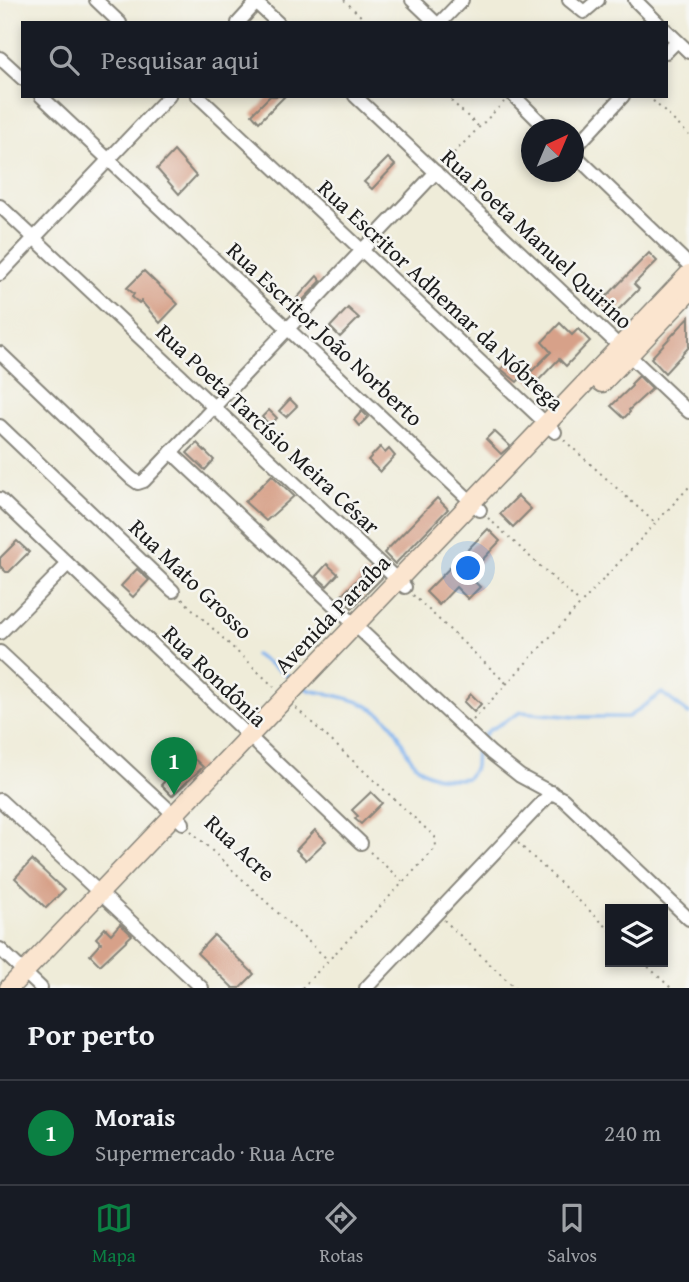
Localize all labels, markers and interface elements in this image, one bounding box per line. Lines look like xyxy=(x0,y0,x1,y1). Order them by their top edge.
search box xyxy=(21,21,668,98)
text: Pesquisar aqui xyxy=(101,40,259,79)
icon: search xyxy=(45,41,83,79)
north arrow xyxy=(521,119,584,182)
street label: Rua Poeta Manuel Quirino xyxy=(434,141,641,336)
street label: Rua Escritor Adhemar da Nóbrega xyxy=(311,171,572,418)
street label: Rua Escritor João Norberto xyxy=(220,234,431,434)
street label: Rua Poeta Tarcísio Meira César xyxy=(149,316,388,542)
street label: Rua Mato Grosso xyxy=(122,511,261,646)
street label: Avenida Paraíba xyxy=(266,546,397,681)
your location xyxy=(451,551,485,585)
street label: Rua Rondônia xyxy=(156,617,275,734)
pin: 1 xyxy=(151,737,197,795)
street label: Rua Acre xyxy=(198,806,283,889)
map controls xyxy=(605,904,668,967)
button: layers xyxy=(605,904,668,967)
text: Por perto xyxy=(28,1012,155,1056)
text: Morais xyxy=(95,1097,175,1136)
text: 1 xyxy=(45,1116,57,1149)
text: 240 m xyxy=(604,1116,661,1149)
text: Supermercado · Rua Acre xyxy=(95,1136,335,1169)
tab: Mapa xyxy=(92,1199,136,1269)
tab: Rotas xyxy=(319,1199,363,1269)
tab: Salvos xyxy=(547,1199,597,1269)

